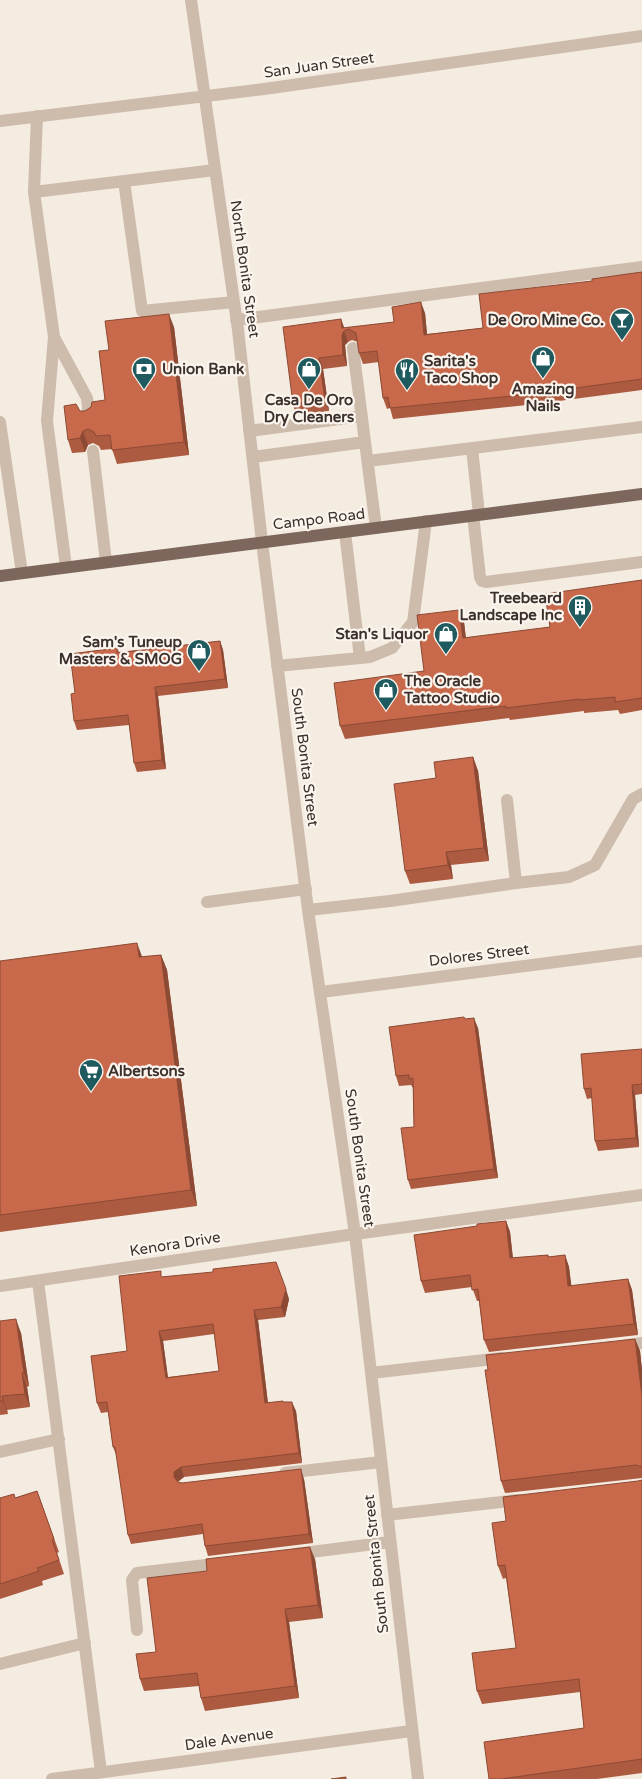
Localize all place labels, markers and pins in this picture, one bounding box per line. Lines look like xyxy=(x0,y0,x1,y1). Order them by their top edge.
bar icon: De Oro Mine Co. xyxy=(609,307,635,341)
place label: De Oro Mine Co. xyxy=(487,311,604,329)
shop icon: Amazing Nails xyxy=(530,345,556,379)
place label: Sarita's Taco Shop xyxy=(423,352,499,388)
bank icon: Union Bank xyxy=(131,356,157,390)
shop icon: Casa De Oro Dry Cleaners xyxy=(296,356,322,390)
restaurant icon: Sarita's Taco Shop xyxy=(394,357,420,391)
place label: Union Bank xyxy=(162,360,244,378)
place label: Amazing Nails xyxy=(511,380,575,415)
place label: Casa De Oro Dry Cleaners xyxy=(264,391,354,427)
place label: Treebeard Landscape Inc xyxy=(460,589,562,625)
building icon: Treebeard Landscape Inc xyxy=(567,594,593,628)
shop icon: Stan's Liquor xyxy=(433,621,459,655)
place label: Stan's Liquor xyxy=(336,625,428,644)
place label: Sam's Tuneup Masters & SMOG xyxy=(59,633,183,668)
shop icon: Sam's Tuneup Masters & SMOG xyxy=(186,638,212,672)
place label: The Oracle Tattoo Studio xyxy=(403,672,500,707)
shop icon: The Oracle Tattoo Studio xyxy=(373,677,399,711)
supermarket icon: Albertsons xyxy=(78,1058,104,1092)
place label: Albertsons xyxy=(108,1062,185,1080)

